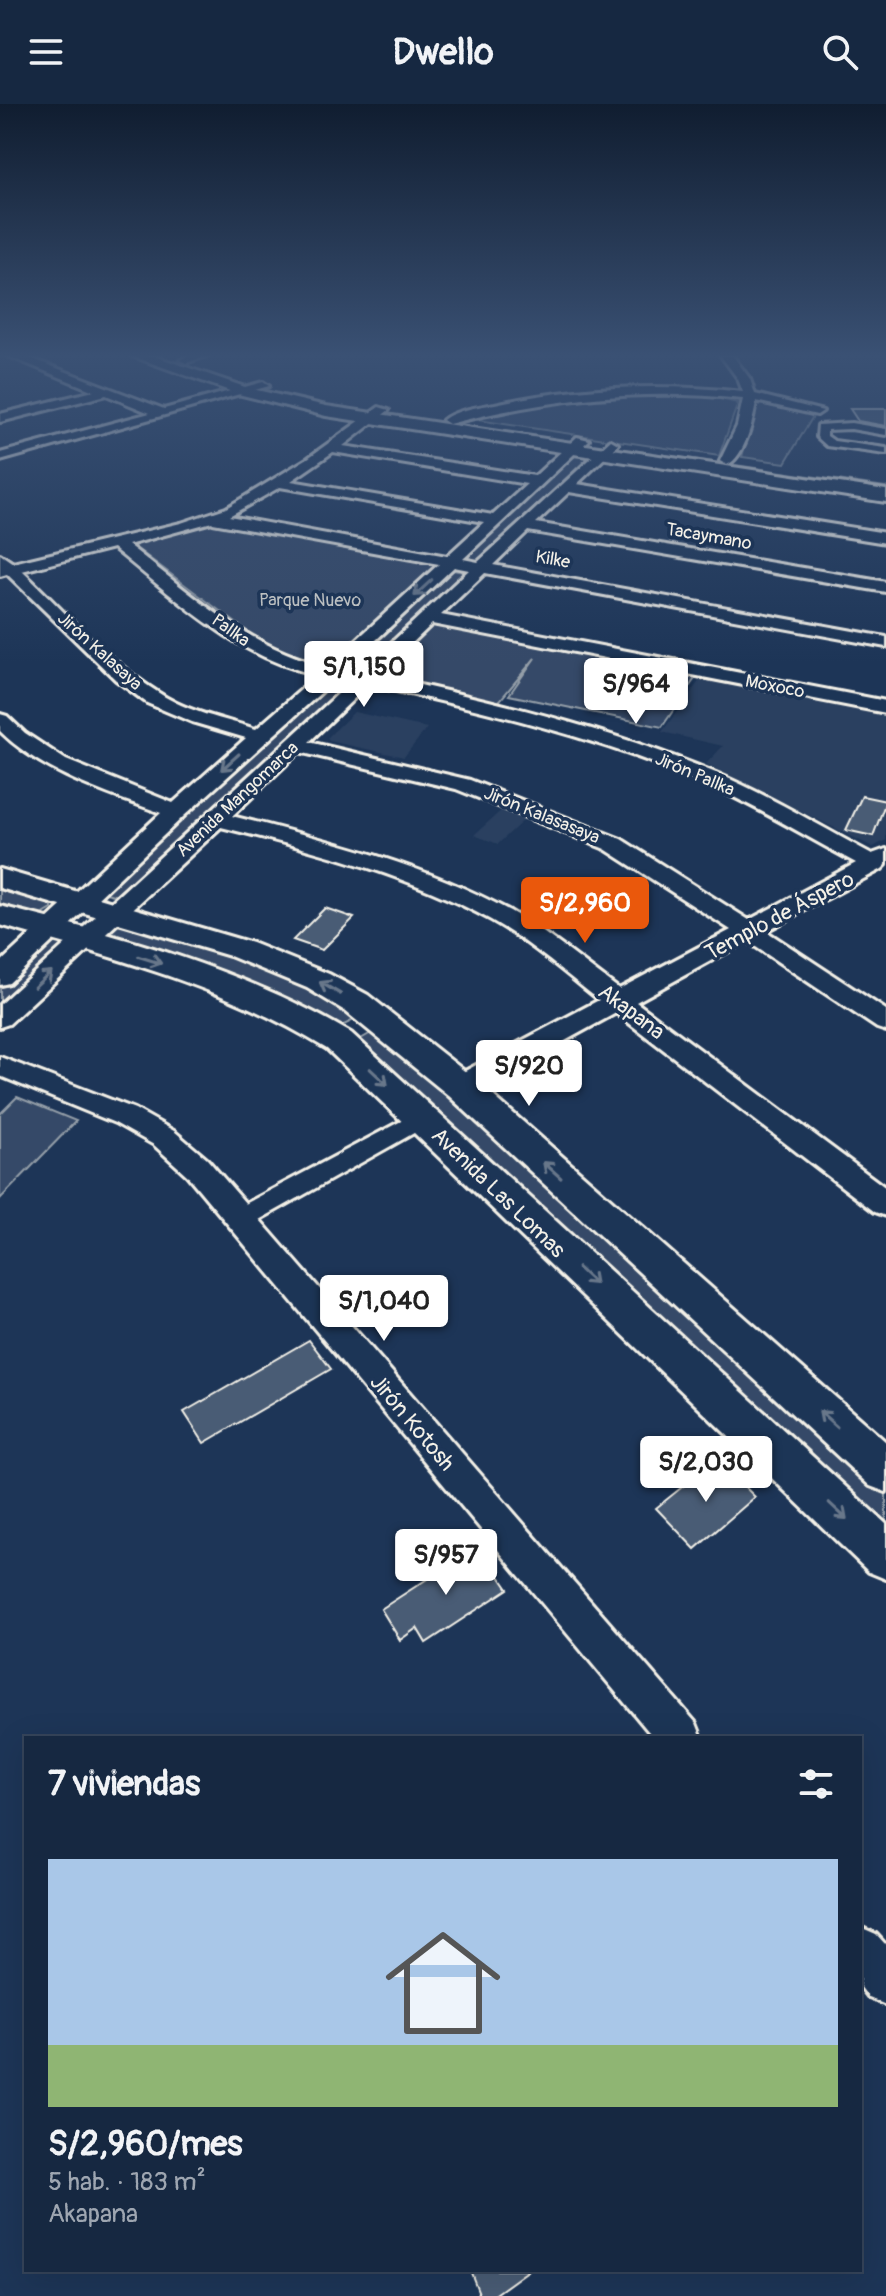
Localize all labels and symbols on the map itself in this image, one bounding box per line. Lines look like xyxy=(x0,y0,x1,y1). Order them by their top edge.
street label: Tacaymano xyxy=(664,518,754,555)
street label: Kilke xyxy=(534,545,572,574)
one-way arrow xyxy=(413,578,433,596)
park label: Parque Nuevo xyxy=(259,589,361,612)
street label: Jirón Kalasaya xyxy=(52,607,147,696)
street label: Pallka xyxy=(207,609,254,652)
pin: S/1,150 xyxy=(290,641,438,709)
pin: S/964 xyxy=(580,658,692,726)
street label: Moxoco xyxy=(743,669,807,704)
street label: Avenida Mangomarca xyxy=(171,737,303,862)
street label: Jirón Pallka xyxy=(652,747,738,802)
one-way arrow xyxy=(220,753,240,771)
street label: Jirón Kalasasaya xyxy=(480,782,603,849)
street label: Templo de Áspero xyxy=(700,865,859,967)
pin: S/2,960 xyxy=(511,877,659,945)
one-way arrow xyxy=(137,953,163,968)
one-way arrow xyxy=(32,971,52,989)
street label: Akapana xyxy=(592,978,670,1046)
one-way arrow xyxy=(318,980,342,995)
pin: S/920 xyxy=(473,1040,585,1108)
one-way arrow xyxy=(369,1067,389,1086)
street label: Avenida Las Lomas xyxy=(425,1122,571,1264)
one-way arrow xyxy=(543,1161,563,1179)
one-way arrow xyxy=(577,1266,597,1285)
pin: S/1,040 xyxy=(310,1275,458,1343)
street label: Jirón Kotosh xyxy=(364,1369,461,1477)
one-way arrow xyxy=(819,1410,839,1428)
pin: S/2,030 xyxy=(632,1436,780,1504)
one-way arrow xyxy=(828,1502,848,1521)
pin: S/957 xyxy=(390,1529,502,1597)

